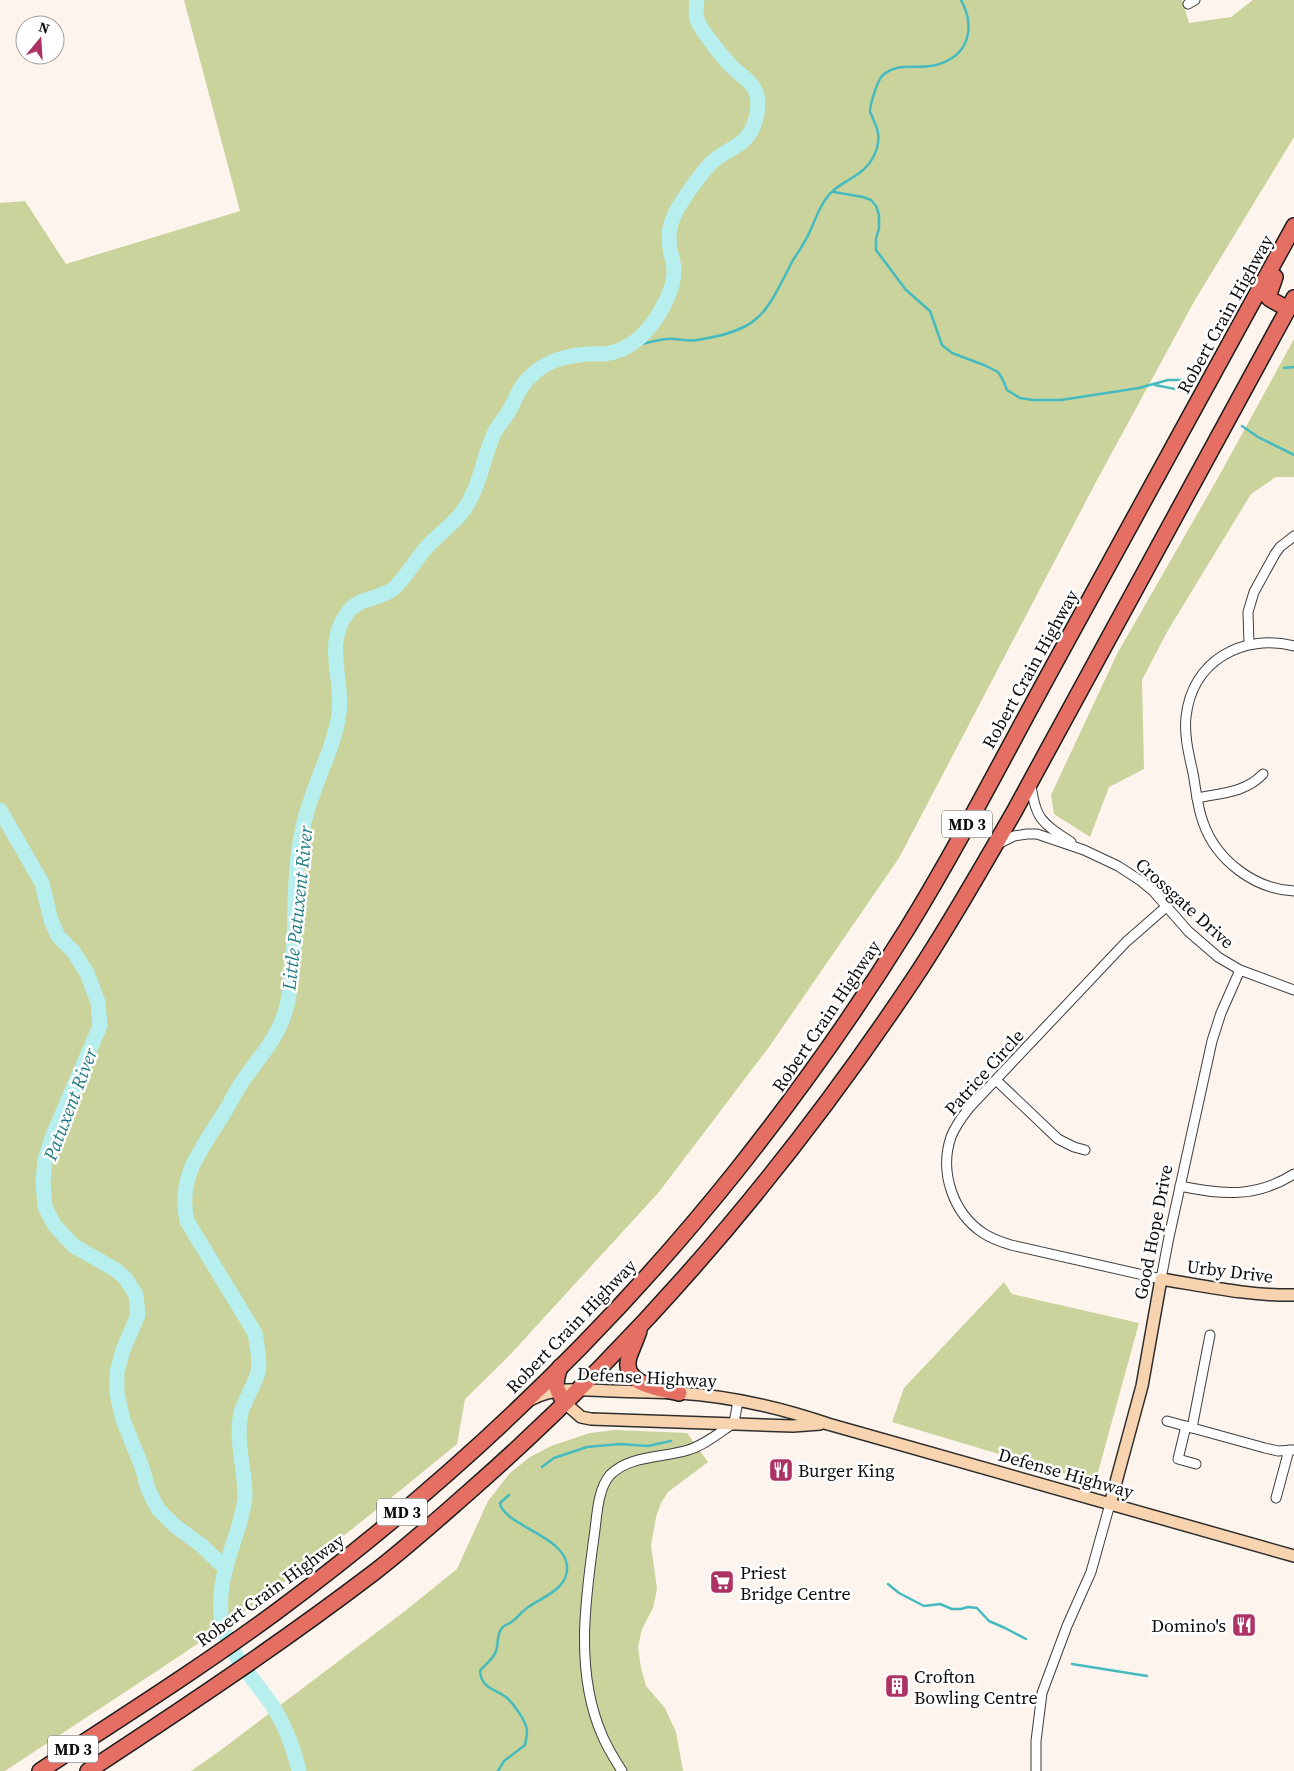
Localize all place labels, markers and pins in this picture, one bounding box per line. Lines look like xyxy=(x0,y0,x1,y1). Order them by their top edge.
restaurant icon: Burger King xyxy=(768,1457,794,1483)
place label: Burger King xyxy=(798,1458,895,1483)
place label: Priest Bridge Centre xyxy=(740,1560,851,1606)
supermarket icon: Priest Bridge Centre xyxy=(709,1569,735,1595)
restaurant icon: Domino's xyxy=(1231,1612,1257,1638)
place label: Domino's xyxy=(1151,1613,1226,1638)
place label: Crofton Bowling Centre xyxy=(914,1664,1038,1710)
building icon: Crofton Bowling Centre xyxy=(884,1673,910,1699)

